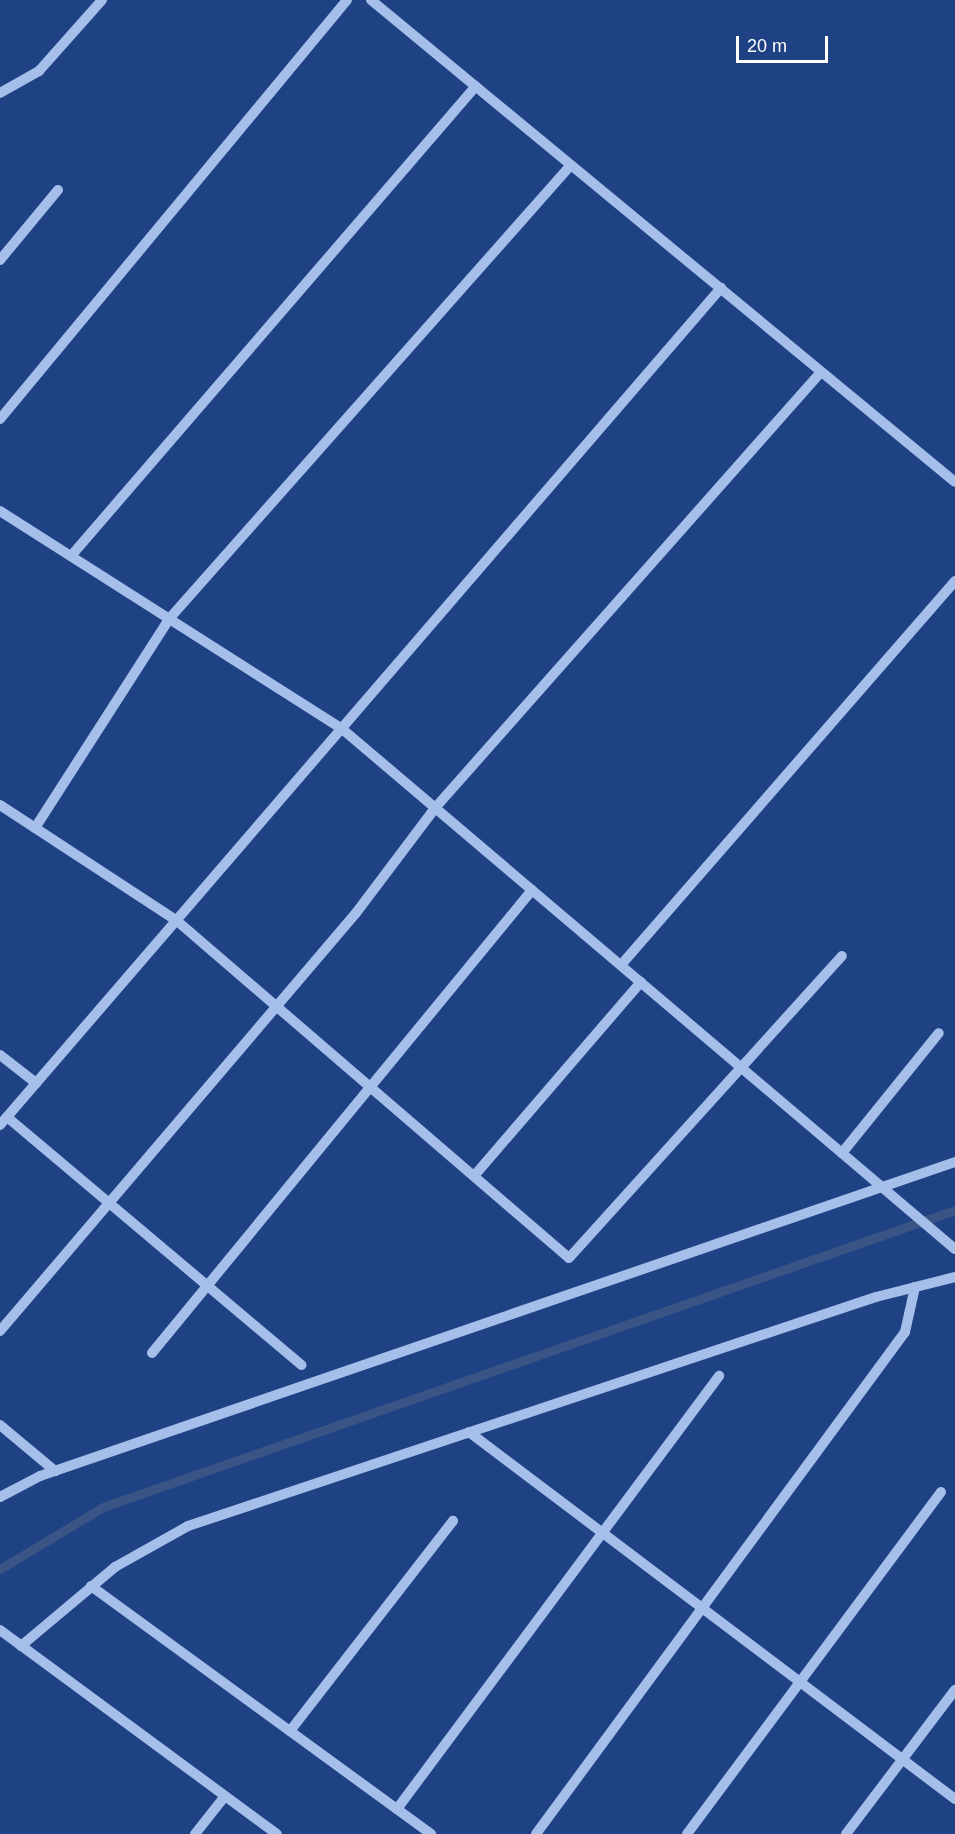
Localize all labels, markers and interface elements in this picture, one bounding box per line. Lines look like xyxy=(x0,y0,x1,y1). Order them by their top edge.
scale bar xyxy=(739,24,830,62)
text: 20 m xyxy=(747,36,787,56)

